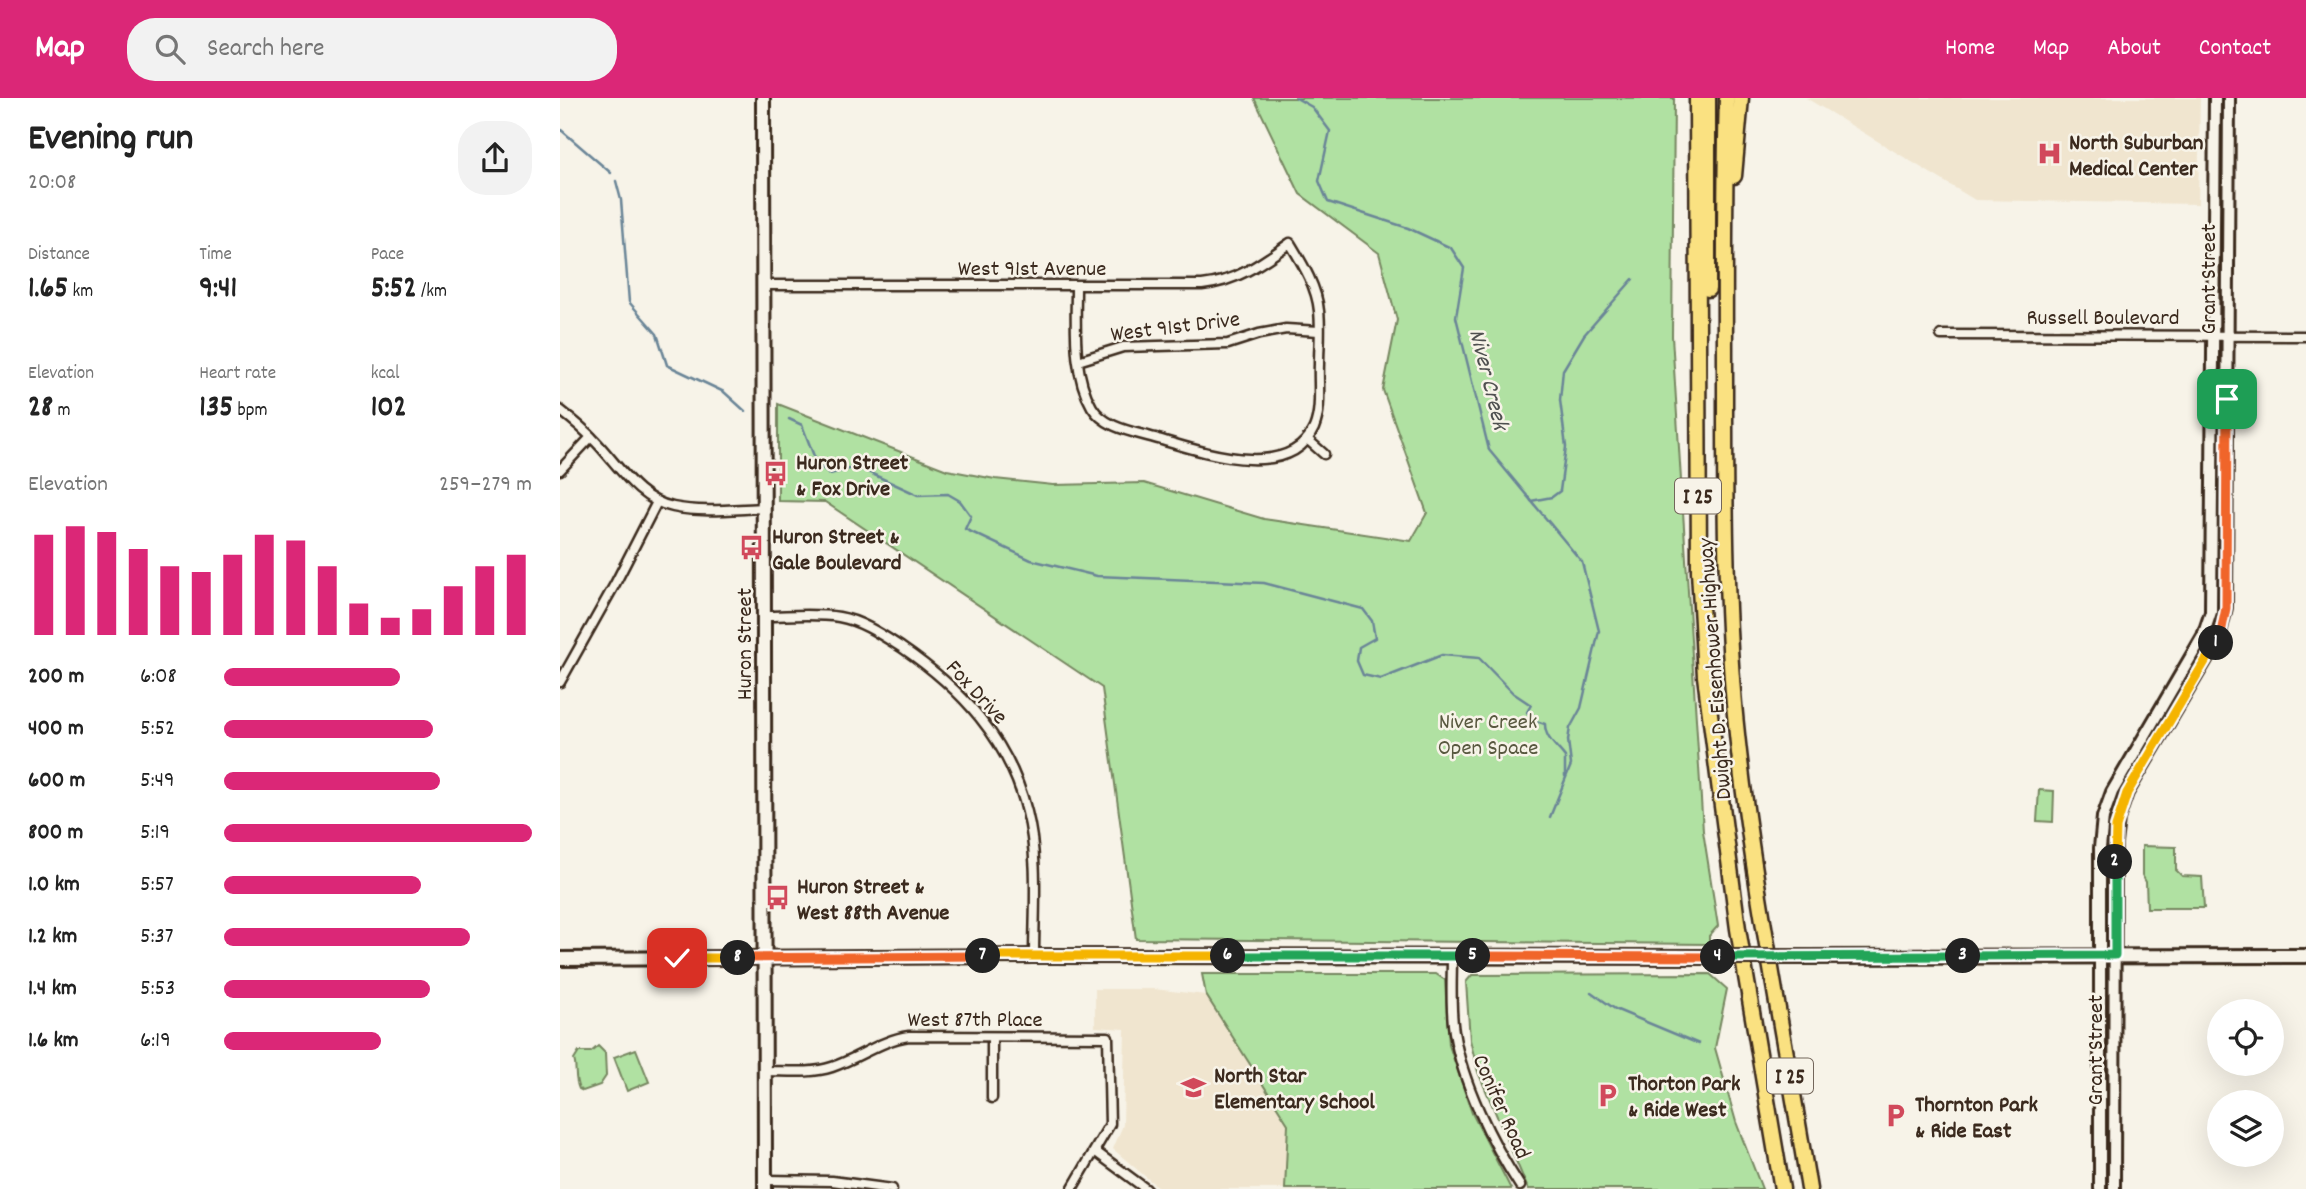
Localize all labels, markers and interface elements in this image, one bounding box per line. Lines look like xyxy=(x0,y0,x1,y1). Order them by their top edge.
search box xyxy=(127,18,617,81)
text: Map xyxy=(35,26,85,73)
icon: search xyxy=(151,30,189,68)
text: Search here xyxy=(207,31,325,68)
text: Home xyxy=(1945,32,1995,66)
text: Map xyxy=(2033,32,2069,66)
text: About xyxy=(2107,32,2161,66)
text: Contact xyxy=(2199,32,2271,66)
text: Evening run xyxy=(28,113,193,168)
button: share xyxy=(458,121,532,195)
place label: North Suburban Medical Center xyxy=(2069,128,2204,187)
hospital icon: North Suburban Medical Center xyxy=(2035,140,2063,168)
text: 20:08 xyxy=(28,167,76,200)
street label: Grant Street xyxy=(2194,223,2227,335)
text: Distance xyxy=(28,242,90,269)
text: Time xyxy=(199,242,232,269)
text: Pace xyxy=(371,242,404,269)
street label: West 91st Avenue xyxy=(958,254,1106,287)
text: 1.65 xyxy=(28,269,68,312)
text: 9:41 xyxy=(199,269,237,312)
text: 5:52 xyxy=(371,269,417,312)
text: km xyxy=(68,279,93,306)
text: /km xyxy=(417,279,447,306)
street label: Russell Boulevard xyxy=(2026,303,2180,336)
street label: West 91st Drive xyxy=(1109,304,1242,353)
water label: Niver Creek xyxy=(1458,326,1517,436)
text: Elevation xyxy=(28,361,94,388)
text: Heart rate xyxy=(199,361,276,388)
text: kcal xyxy=(371,361,400,388)
pin xyxy=(2197,369,2257,429)
icon: arrive xyxy=(2208,380,2246,418)
text: 28 xyxy=(28,388,53,431)
text: 135 xyxy=(199,388,233,431)
text: 102 xyxy=(371,388,407,431)
text: m xyxy=(53,398,71,425)
text: bpm xyxy=(233,398,268,425)
place label: Huron Street & Fox Drive xyxy=(796,448,909,507)
bus stop icon: Huron Street & Fox Drive xyxy=(762,460,790,488)
text: Elevation xyxy=(28,469,108,502)
text: 259–279 m xyxy=(439,469,532,502)
road number: I 25 xyxy=(1675,478,1721,514)
place label: Huron Street & Gale Boulevard xyxy=(772,522,902,581)
bus stop icon: Huron Street & Gale Boulevard xyxy=(738,534,766,562)
street label: Dwight D. Eisenhower Highway xyxy=(1691,536,1742,801)
street label: Huron Street xyxy=(730,588,763,700)
pin: 1 xyxy=(2198,626,2234,660)
text: 1 xyxy=(2213,629,2218,656)
street label: Fox Drive xyxy=(937,653,1014,733)
text: 200 m xyxy=(28,661,84,694)
text: 6:08 xyxy=(140,661,177,694)
park label: Niver Creek Open Space xyxy=(1438,707,1538,766)
text: 400 m xyxy=(28,713,84,746)
text: 5:52 xyxy=(140,713,175,746)
text: 600 m xyxy=(28,765,85,798)
text: 5:49 xyxy=(140,765,175,798)
text: 800 m xyxy=(28,817,83,850)
text: 5:19 xyxy=(140,817,170,850)
pin: 2 xyxy=(2098,844,2132,880)
text: 2 xyxy=(2110,848,2119,875)
text: 1.0 km xyxy=(28,869,80,902)
text: 5:57 xyxy=(140,869,174,902)
place label: Huron Street & West 88th Avenue xyxy=(797,872,949,931)
bus stop icon: Huron Street & West 88th Avenue xyxy=(763,884,791,912)
text: 1.2 km xyxy=(28,921,77,954)
text: 5:37 xyxy=(140,921,174,954)
pin xyxy=(647,928,707,988)
pin: 7 xyxy=(966,938,1000,974)
pin: 6 xyxy=(1210,938,1246,974)
pin: 5 xyxy=(1455,938,1490,974)
pin: 3 xyxy=(1946,938,1980,974)
icon: check xyxy=(658,939,696,977)
pin: 8 xyxy=(720,940,756,976)
pin: 4 xyxy=(1700,940,1736,974)
text: 7 xyxy=(979,942,986,969)
text: 6 xyxy=(1223,942,1232,969)
text: 5 xyxy=(1468,942,1477,969)
text: 3 xyxy=(1958,942,1967,969)
text: 4 xyxy=(1714,943,1721,970)
text: 8 xyxy=(734,944,741,971)
text: 1.4 km xyxy=(28,973,77,1006)
text: 5:53 xyxy=(140,973,175,1006)
street label: Grant Street xyxy=(2081,994,2114,1106)
map controls xyxy=(2207,999,2284,1167)
button: locate xyxy=(2207,999,2284,1076)
street label: West 87th Place xyxy=(907,1005,1043,1038)
text: 1.6 km xyxy=(28,1025,79,1058)
text: 6:19 xyxy=(140,1025,171,1058)
street label: Conifer Road xyxy=(1462,1050,1538,1165)
road number: I 25 xyxy=(1767,1058,1813,1094)
place label: North Star Elementary School xyxy=(1214,1061,1375,1120)
place label: Thorton Park & Ride West xyxy=(1628,1069,1741,1128)
school or university icon: North Star Elementary School xyxy=(1180,1073,1208,1101)
parking icon: Thorton Park & Ride West xyxy=(1594,1081,1622,1109)
place label: Thornton Park & Ride East xyxy=(1915,1090,2039,1149)
button: layers xyxy=(2207,1090,2284,1167)
parking icon: Thornton Park & Ride East xyxy=(1881,1102,1909,1130)

